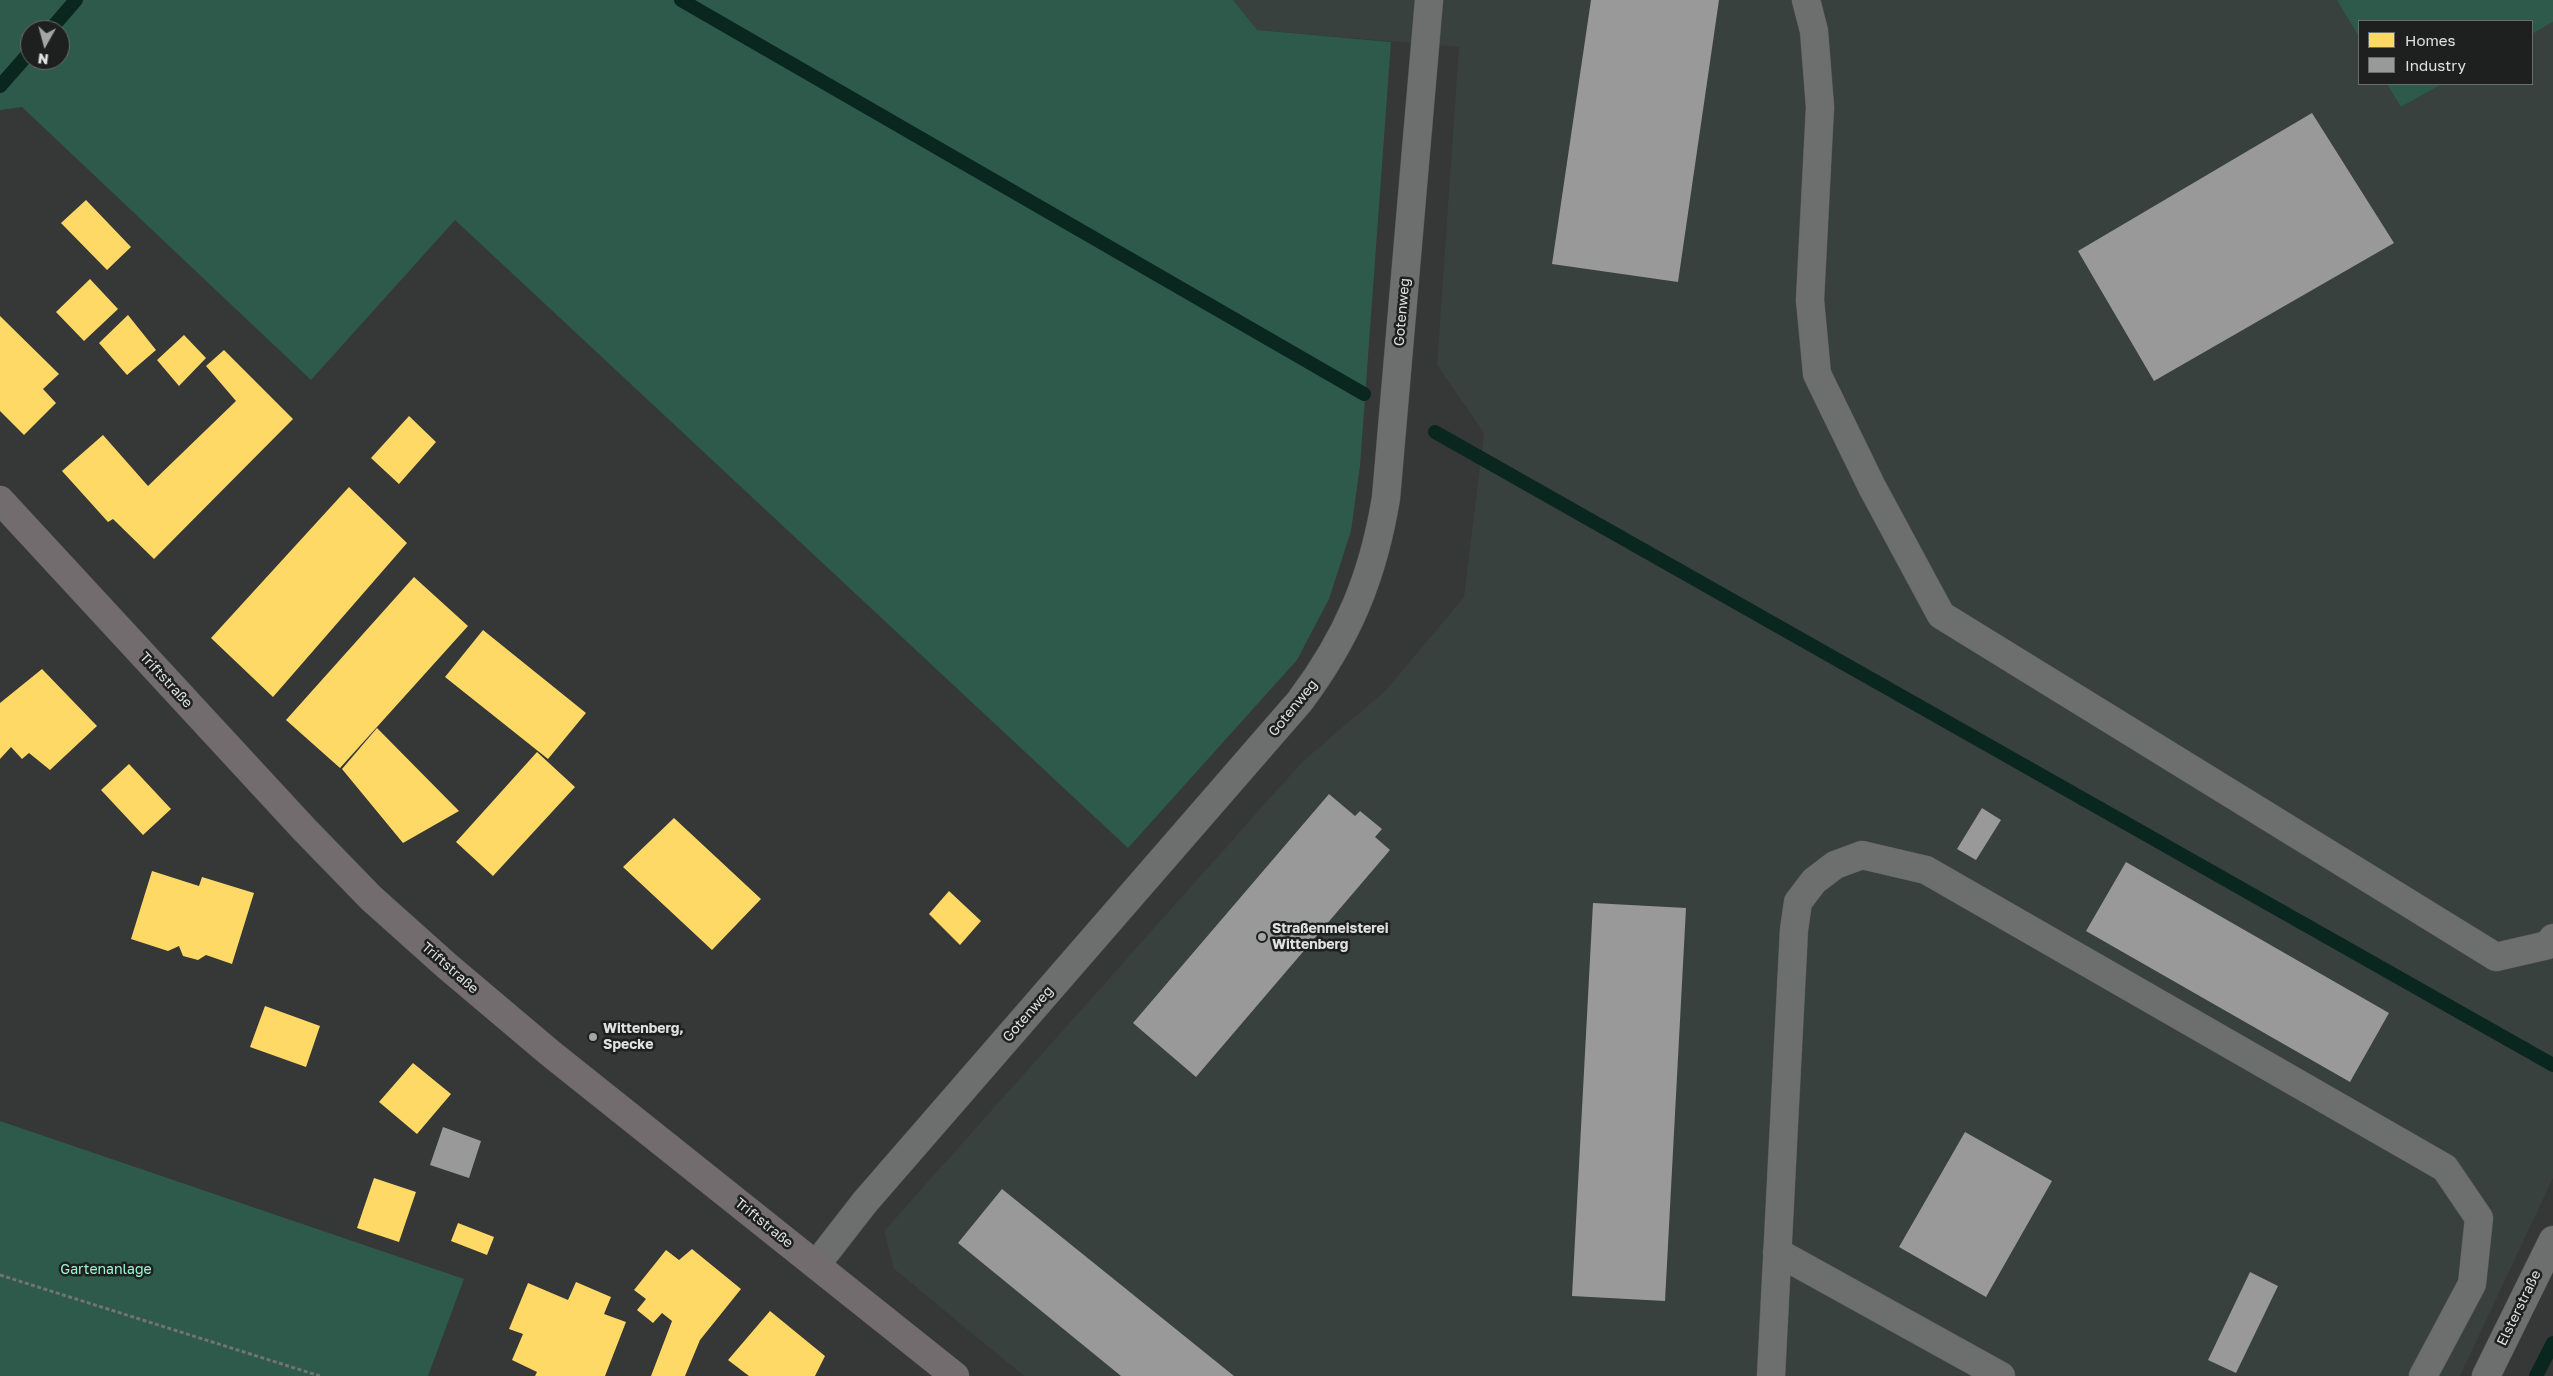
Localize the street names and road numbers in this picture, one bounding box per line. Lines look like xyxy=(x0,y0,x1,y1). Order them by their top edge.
street label: Gotenweg xyxy=(1391,277,1413,347)
street label: Triftstraße xyxy=(136,649,196,711)
street label: Gotenweg xyxy=(1265,676,1321,740)
street label: Triftstraße xyxy=(418,939,482,997)
street label: Gotenweg xyxy=(999,983,1057,1045)
street label: Triftstraße xyxy=(732,1194,796,1252)
street label: Elsterstraße xyxy=(2493,1267,2545,1349)

